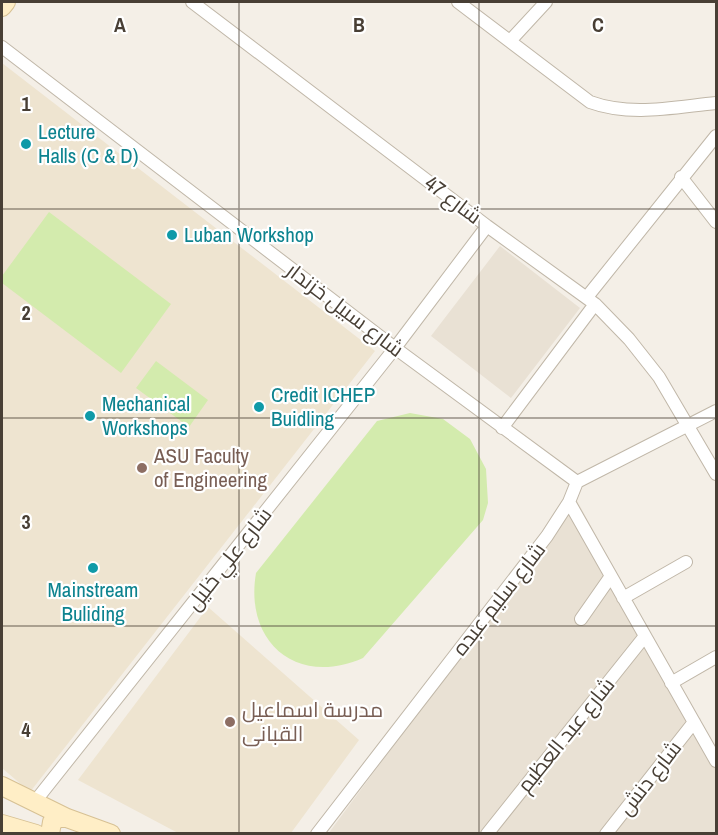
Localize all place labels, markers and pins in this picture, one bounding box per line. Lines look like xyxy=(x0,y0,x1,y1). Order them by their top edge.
place label: Lecture Halls (C & D) xyxy=(38,117,138,170)
marker: Lecture Halls (C & D) xyxy=(19,137,33,151)
place label: Luban Workshop xyxy=(184,220,314,249)
marker: Luban Workshop xyxy=(165,228,179,242)
place label: Credit ICHEP Buidling xyxy=(271,380,375,433)
place label: Mechanical Workshops xyxy=(102,389,190,442)
marker: Credit ICHEP Buidling xyxy=(252,400,266,414)
marker: Mechanical Workshops xyxy=(83,409,97,423)
place label: ASU Faculty of Engineering xyxy=(153,441,267,494)
marker: ASU Faculty of Engineering xyxy=(135,461,149,475)
marker: Mainstream Buliding xyxy=(86,561,100,575)
place label: Mainstream Buliding xyxy=(48,575,138,628)
place label: مدرسة اسماعيل القبانى xyxy=(242,695,383,748)
marker: مدرسة اسماعيل القبانى xyxy=(223,715,237,729)

